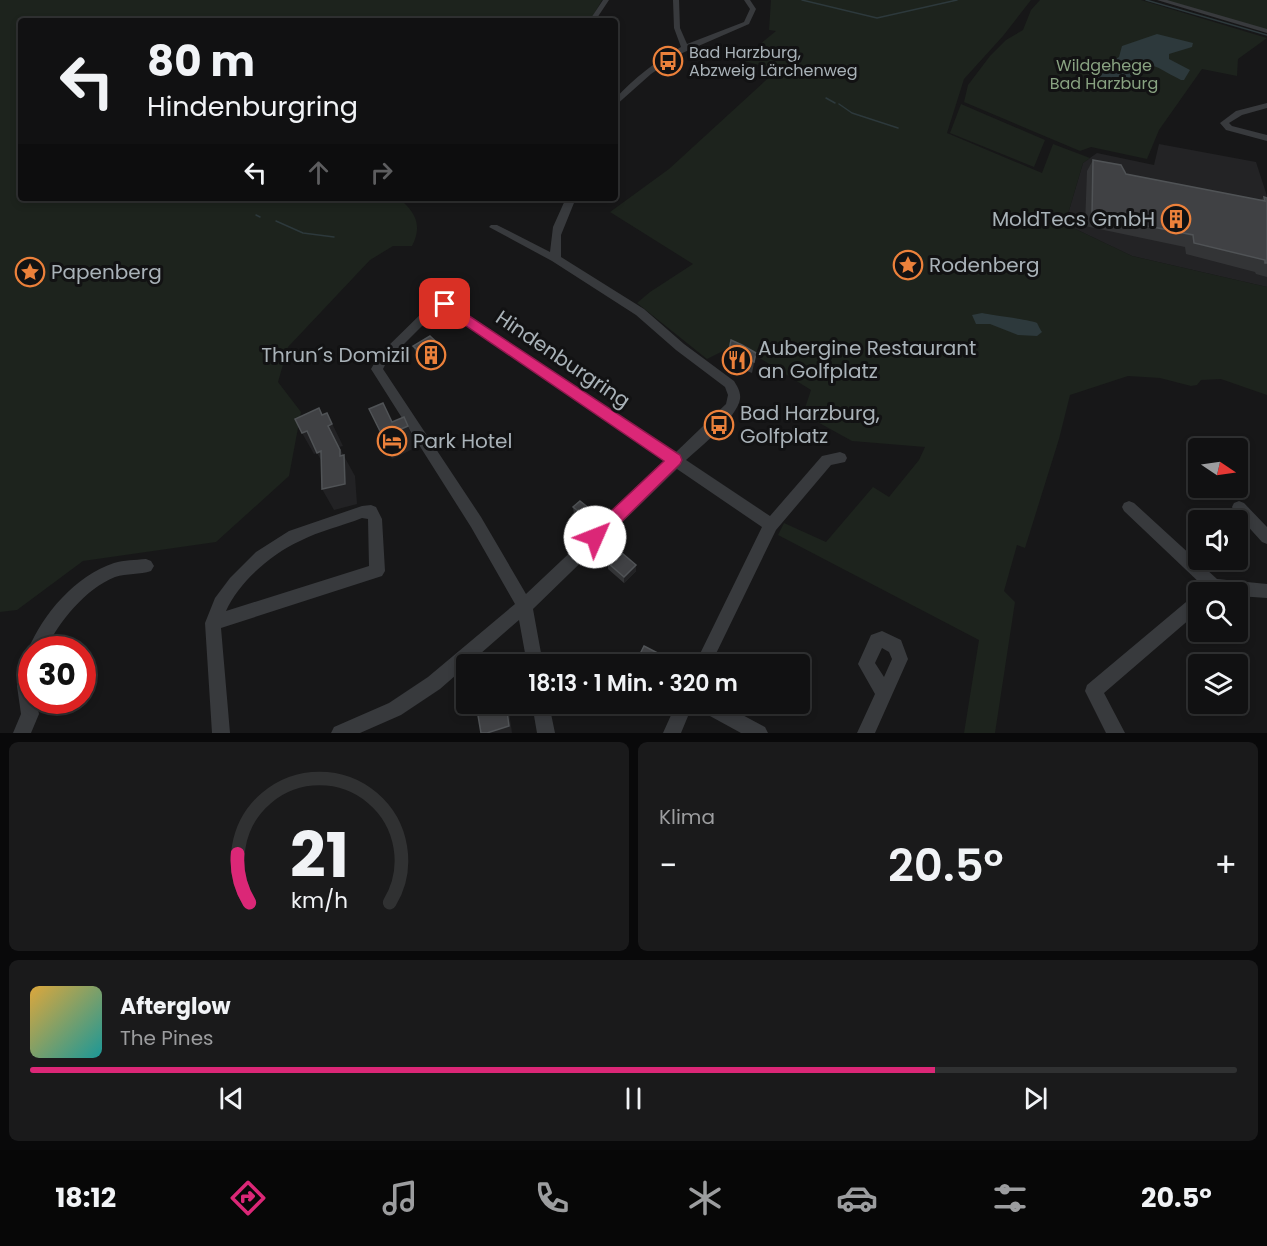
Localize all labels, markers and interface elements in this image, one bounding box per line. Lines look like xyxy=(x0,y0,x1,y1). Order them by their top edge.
text: 80 m xyxy=(147,32,255,91)
place label: Bad Harzburg, Abzweig Lärchenweg xyxy=(689,41,858,82)
icon: left xyxy=(48,42,126,120)
bus stop icon: Bad Harzburg, Abzweig Lärchenweg xyxy=(652,45,684,77)
park label: Wildgehege Bad Harzburg xyxy=(1050,54,1158,95)
text: Hindenburgring xyxy=(147,88,358,125)
icon: left xyxy=(239,156,272,189)
icon: ahead xyxy=(302,156,335,189)
icon: right xyxy=(365,156,398,189)
building icon: MoldTecs GmbH xyxy=(1160,203,1192,235)
place label: MoldTecs GmbH xyxy=(992,205,1155,233)
place icon: Rodenberg xyxy=(892,249,924,281)
place label: Rodenberg xyxy=(929,251,1040,279)
place icon: Papenberg xyxy=(14,256,46,288)
place label: Papenberg xyxy=(51,258,162,286)
pin xyxy=(419,278,470,329)
icon: arrive xyxy=(428,287,461,320)
street label: Hindenburgring xyxy=(490,304,636,414)
place label: Aubergine Restaurant an Golfplatz xyxy=(758,334,976,385)
building icon: Thrun´s Domizil xyxy=(415,339,447,371)
place label: Thrun´s Domizil xyxy=(261,341,410,369)
restaurant icon: Aubergine Restaurant an Golfplatz xyxy=(721,344,753,376)
place label: Bad Harzburg, Golfplatz xyxy=(740,399,880,450)
bus stop icon: Bad Harzburg, Golfplatz xyxy=(703,409,735,441)
hotel icon: Park Hotel xyxy=(376,425,408,457)
place label: Park Hotel xyxy=(413,427,512,455)
north arrow xyxy=(1188,438,1248,498)
map controls xyxy=(1188,438,1248,714)
position arrow xyxy=(563,505,627,569)
button: sound xyxy=(1188,510,1248,570)
button: search xyxy=(1188,582,1248,642)
speed limit sign: 30 xyxy=(18,636,96,714)
button: layers xyxy=(1188,654,1248,714)
text: 18:13 · 1 Min. · 320 m xyxy=(528,668,738,699)
text: Klima xyxy=(659,803,715,831)
text: 21 xyxy=(289,811,349,899)
text: 20.5° xyxy=(888,834,1004,897)
text: − xyxy=(659,842,677,889)
text: + xyxy=(1214,842,1237,889)
text: km/h xyxy=(290,886,348,917)
text: Afterglow xyxy=(120,991,231,1022)
text: The Pines xyxy=(120,1024,214,1052)
icon: previous xyxy=(215,1082,248,1115)
icon: pause xyxy=(617,1082,650,1115)
icon: next xyxy=(1019,1082,1052,1115)
icon: directions xyxy=(227,1177,269,1219)
icon: music xyxy=(379,1177,421,1219)
icon: phone xyxy=(531,1177,573,1219)
icon: climate xyxy=(684,1177,726,1219)
icon: car xyxy=(836,1177,878,1219)
icon: filters xyxy=(989,1177,1031,1219)
text: 18:12 xyxy=(55,1179,116,1216)
text: 20.5° xyxy=(1141,1179,1212,1216)

